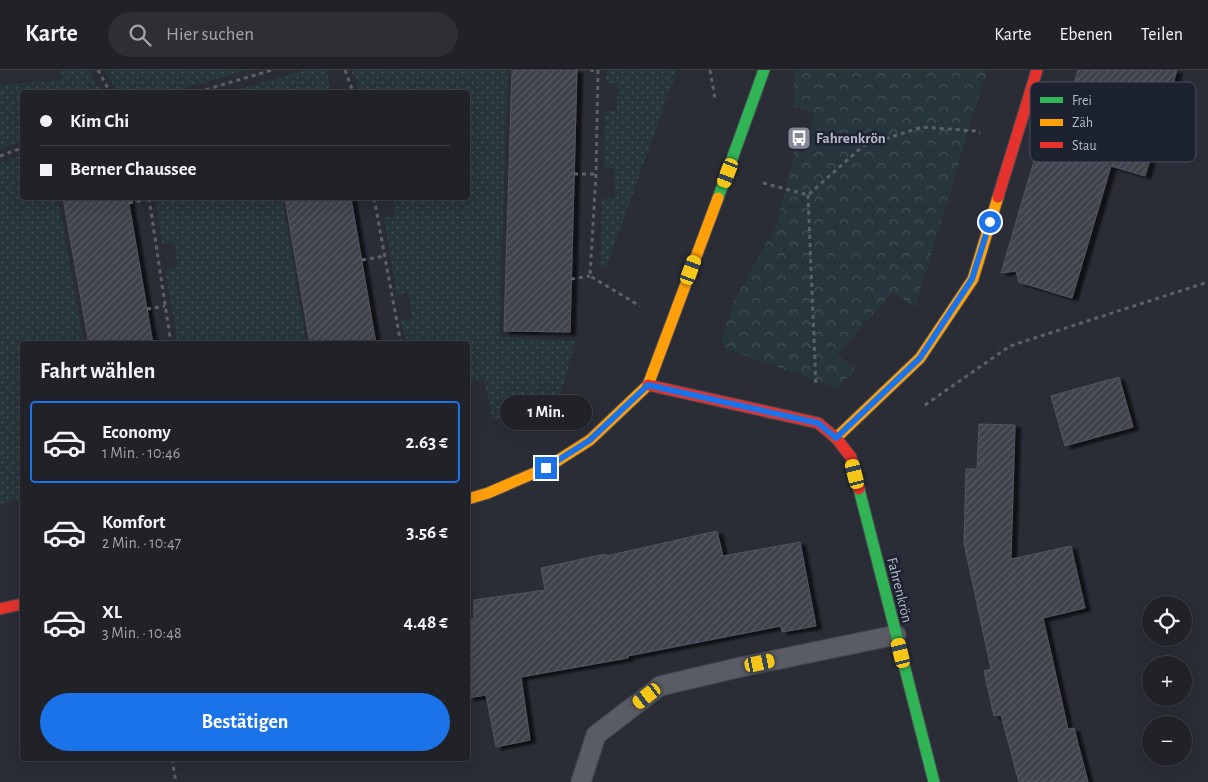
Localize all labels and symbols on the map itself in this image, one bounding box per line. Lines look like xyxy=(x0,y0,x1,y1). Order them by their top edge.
legend xyxy=(1030,82,1196,162)
text: Frei xyxy=(1072,94,1092,108)
text: Zäh xyxy=(1072,116,1093,130)
bus stop icon: Fahrenkrön xyxy=(786,125,812,151)
place label: Fahrenkrön xyxy=(816,131,886,146)
text: Stau xyxy=(1072,139,1097,153)
car xyxy=(715,156,740,190)
route start xyxy=(979,211,1001,233)
car xyxy=(678,253,703,287)
callout: 1 Min. xyxy=(500,396,592,430)
route end xyxy=(535,457,557,479)
car xyxy=(844,458,865,490)
street label: Fahrenkrön xyxy=(884,556,915,624)
car xyxy=(890,637,911,669)
car xyxy=(743,653,776,673)
car xyxy=(630,681,663,711)

